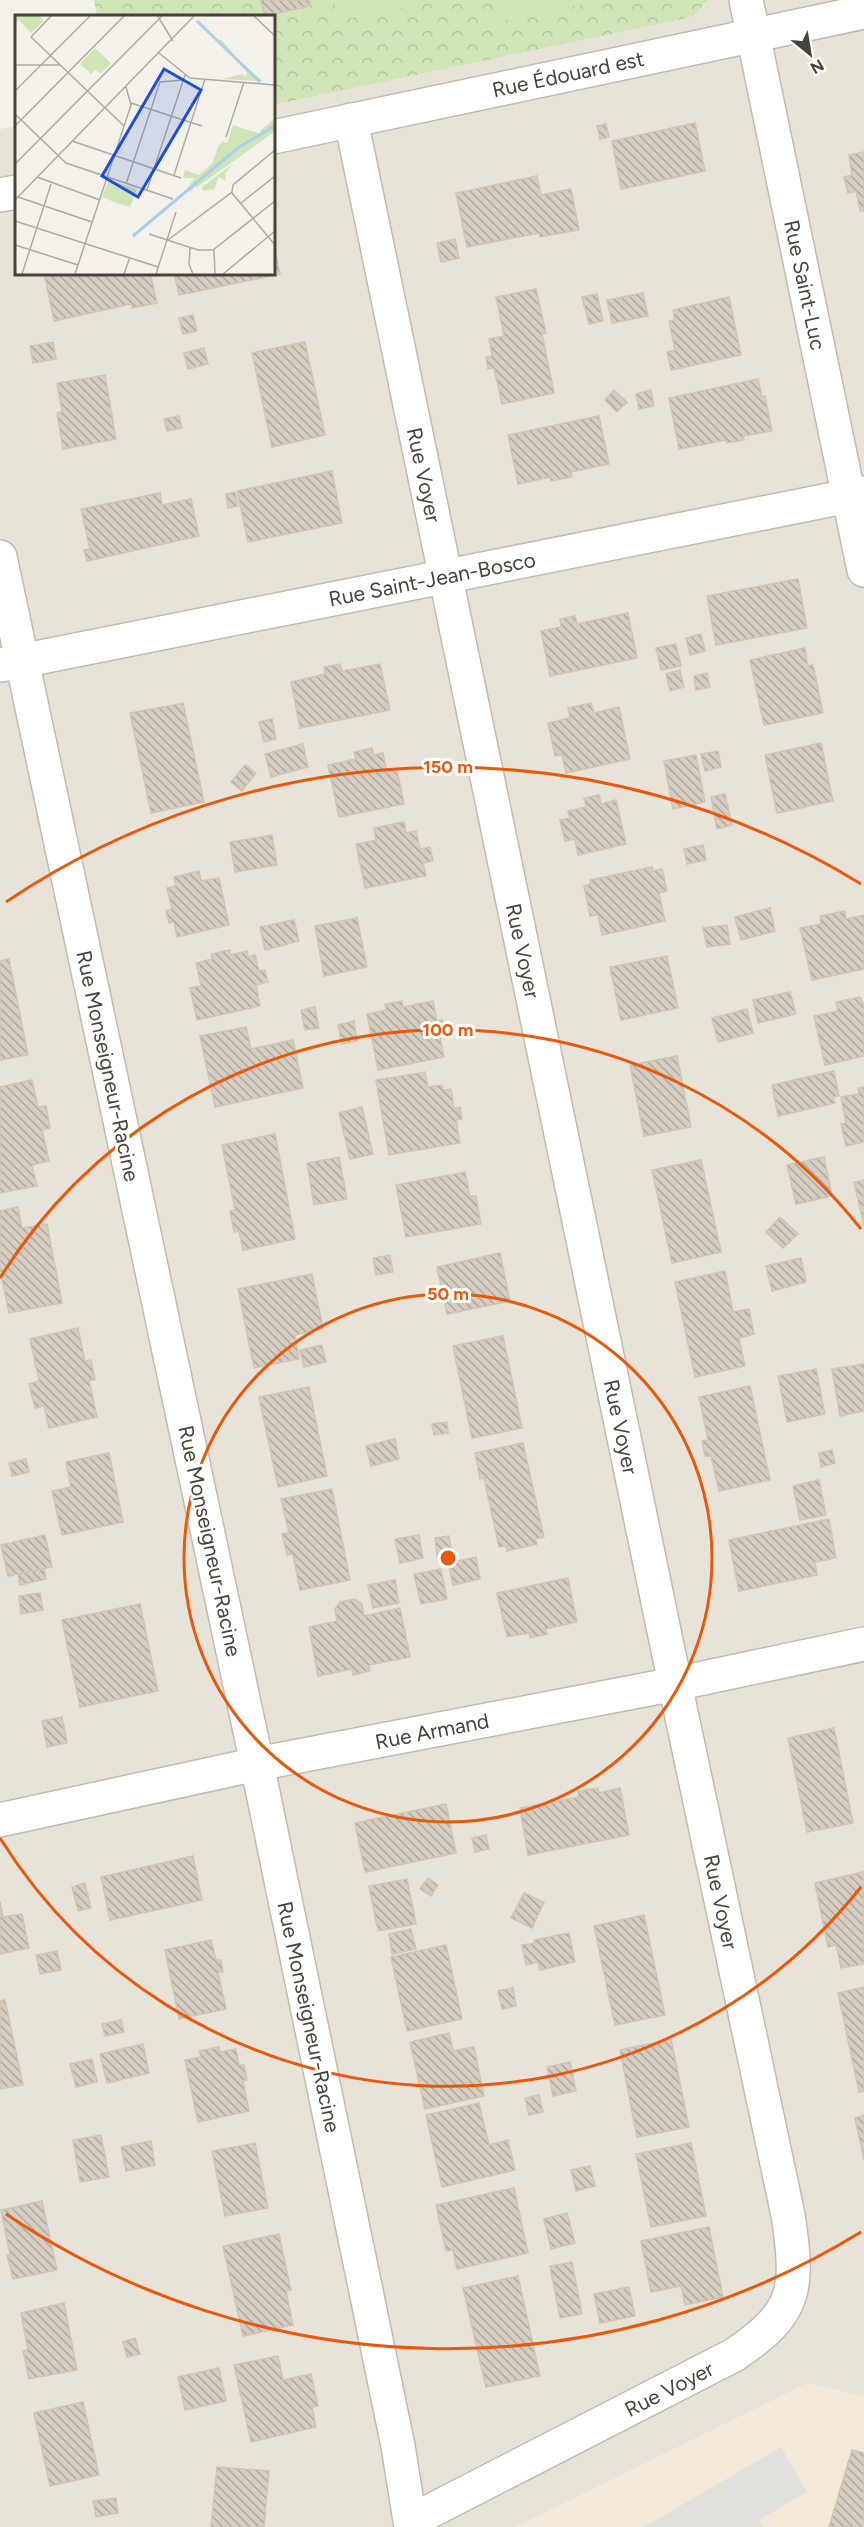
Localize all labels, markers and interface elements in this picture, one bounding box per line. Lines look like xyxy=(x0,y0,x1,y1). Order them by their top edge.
inset map xyxy=(15,15,274,274)
north arrow xyxy=(780,24,840,84)
street label: Rue Édouard est xyxy=(490,46,646,102)
text: N xyxy=(807,55,827,78)
street label: Rue Saint-Luc xyxy=(779,218,831,352)
street label: Rue Voyer xyxy=(402,425,446,525)
street label: Rue Saint-Jean-Bosco xyxy=(326,547,538,611)
text: 150 m xyxy=(423,756,473,778)
street label: Rue Voyer xyxy=(501,901,545,1001)
street label: Rue Monseigneur-Racine xyxy=(71,948,145,1184)
text: 100 m xyxy=(423,1019,473,1041)
text: 50 m xyxy=(427,1283,469,1305)
street label: Rue Voyer xyxy=(599,1377,643,1477)
street label: Rue Monseigneur-Racine xyxy=(173,1423,247,1659)
centre of rings xyxy=(438,1548,458,1568)
street label: Rue Armand xyxy=(373,1708,491,1754)
street label: Rue Voyer xyxy=(699,1852,743,1952)
street label: Rue Monseigneur-Racine xyxy=(272,1899,346,2135)
street label: Rue Voyer xyxy=(620,2356,718,2422)

